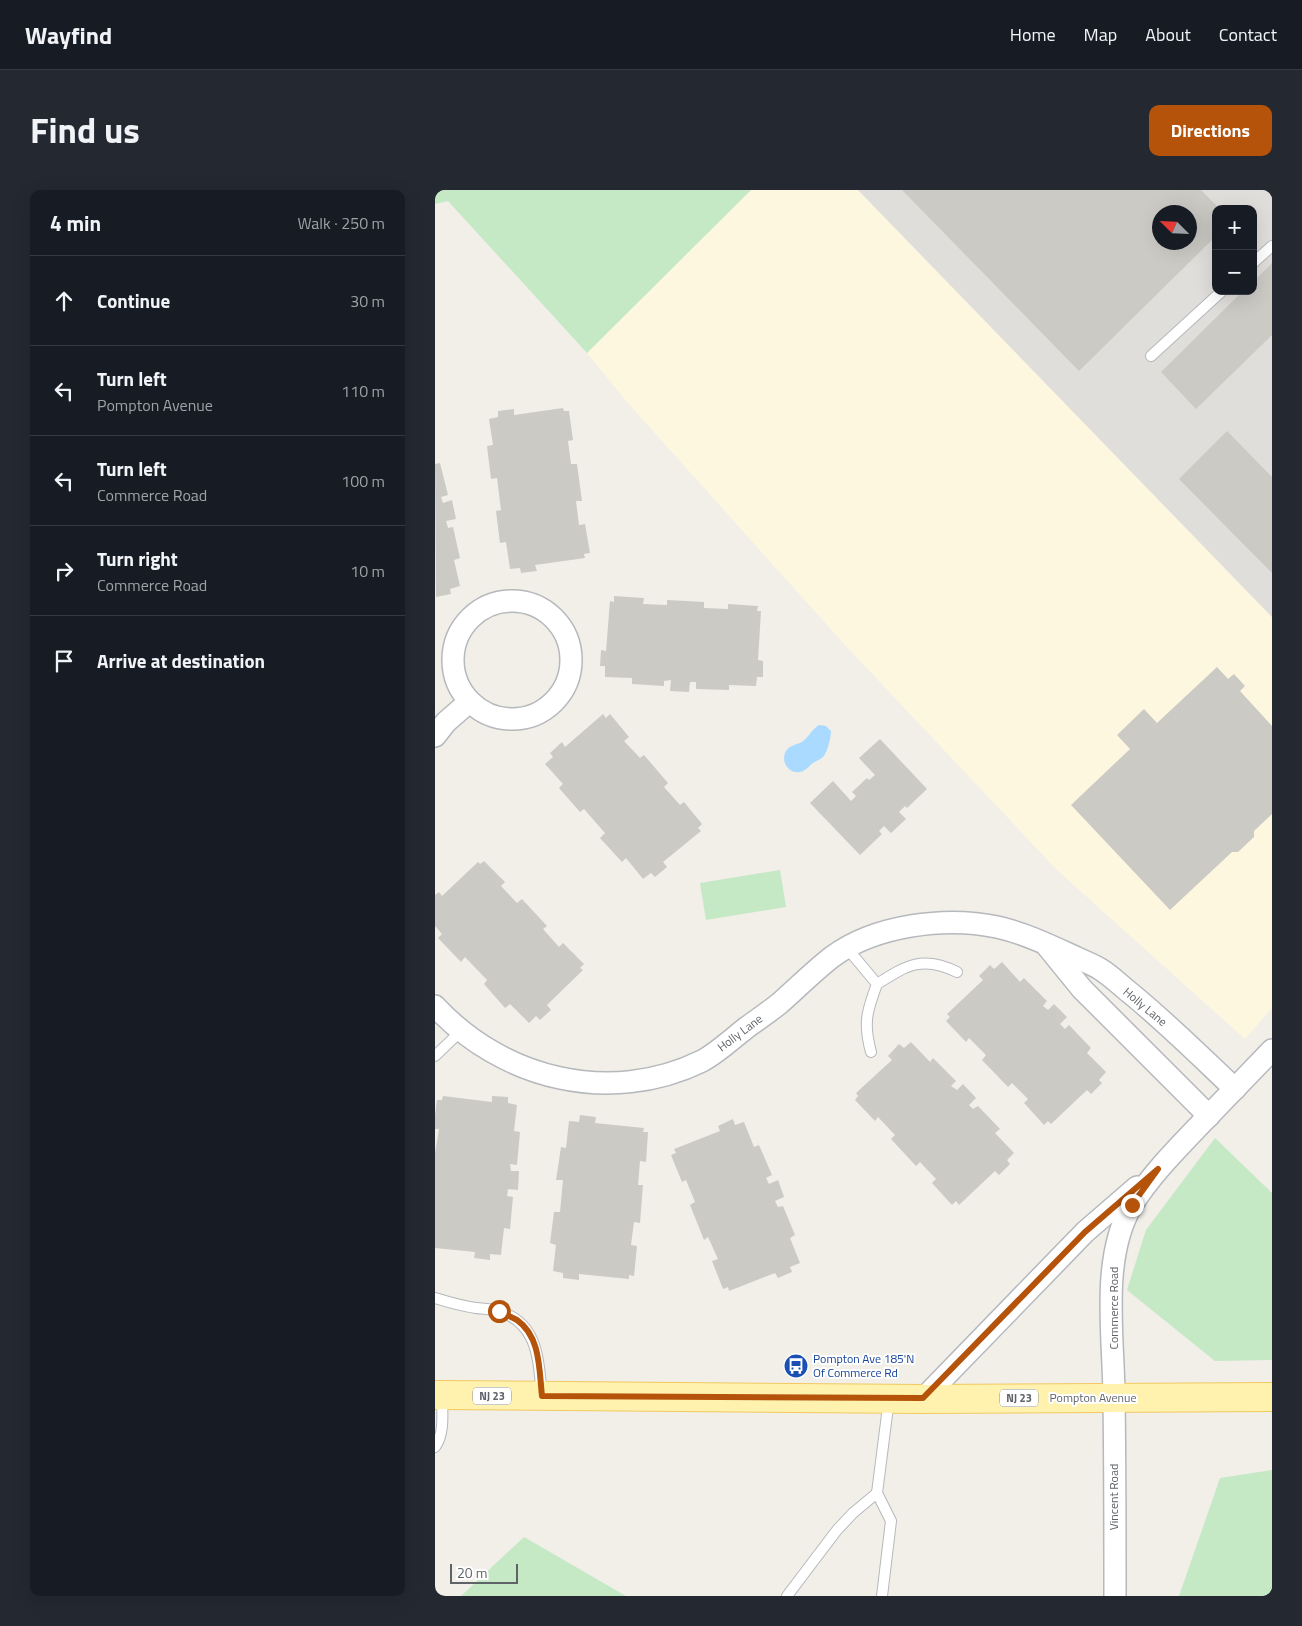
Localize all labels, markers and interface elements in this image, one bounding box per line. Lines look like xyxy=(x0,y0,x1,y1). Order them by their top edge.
text: Wayfind xyxy=(25,17,112,53)
text: Home xyxy=(1010,21,1056,48)
text: Map xyxy=(1084,21,1117,48)
text: About xyxy=(1145,21,1191,48)
text: Contact xyxy=(1219,21,1277,48)
text: Find us xyxy=(30,103,140,157)
button: Directions xyxy=(1149,105,1272,156)
north arrow xyxy=(1152,205,1197,250)
map controls xyxy=(1212,205,1257,295)
button: + xyxy=(1212,205,1257,250)
text: 4 min xyxy=(50,207,101,239)
text: Walk · 250 m xyxy=(297,211,385,235)
button: − xyxy=(1212,250,1257,295)
text: Continue xyxy=(97,286,170,315)
icon: ahead xyxy=(50,287,78,315)
text: 30 m xyxy=(350,289,385,313)
text: Turn left xyxy=(97,364,167,393)
icon: left xyxy=(50,377,78,405)
text: 110 m xyxy=(341,379,385,403)
text: Pompton Avenue xyxy=(97,393,213,417)
text: Turn left xyxy=(97,454,167,483)
icon: left xyxy=(50,467,78,495)
text: 100 m xyxy=(341,469,385,493)
text: Commerce Road xyxy=(97,483,207,507)
text: Turn right xyxy=(97,544,178,573)
icon: right xyxy=(50,557,78,585)
text: 10 m xyxy=(350,559,385,583)
text: Commerce Road xyxy=(97,573,207,597)
text: Arrive at destination xyxy=(97,646,265,675)
icon: arrive xyxy=(50,647,78,675)
street label: Holly Lane xyxy=(1119,982,1172,1031)
street label: Holly Lane xyxy=(713,1009,766,1056)
route end xyxy=(1121,1194,1144,1217)
street label: Commerce Road xyxy=(1104,1267,1123,1349)
route start xyxy=(488,1300,511,1323)
place label: Pompton Ave 185'N Of Commerce Rd xyxy=(813,1349,914,1382)
bus stop icon: Pompton Ave 185'N Of Commerce Rd xyxy=(783,1353,809,1379)
road number: NJ 23 xyxy=(473,1388,511,1404)
street label: Pompton Avenue xyxy=(1050,1388,1136,1407)
road number: NJ 23 xyxy=(1000,1390,1038,1406)
street label: Vincent Road xyxy=(1104,1464,1123,1530)
scale bar xyxy=(450,1561,517,1584)
text: 20 m xyxy=(457,1562,487,1583)

